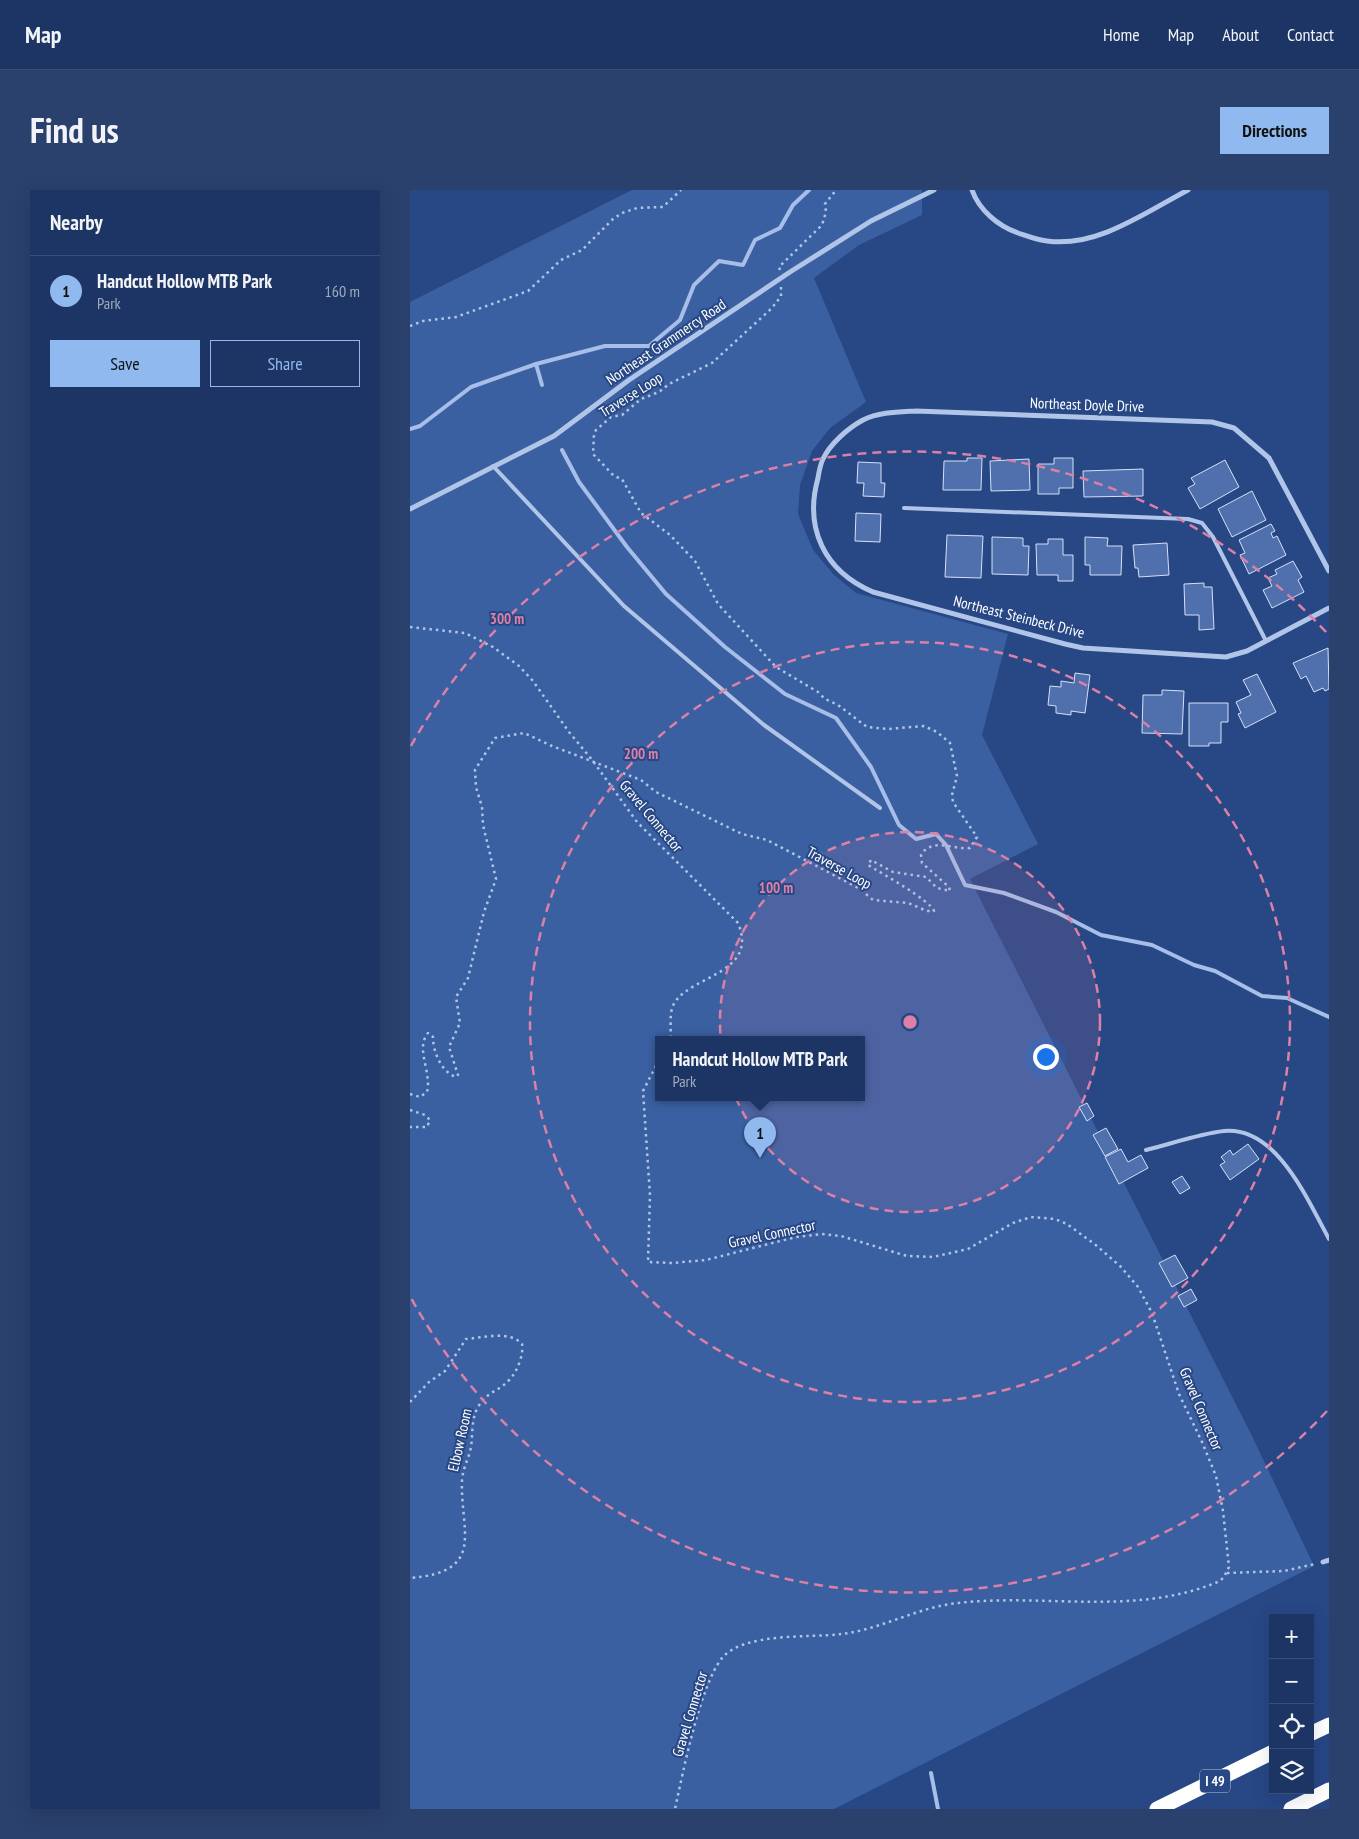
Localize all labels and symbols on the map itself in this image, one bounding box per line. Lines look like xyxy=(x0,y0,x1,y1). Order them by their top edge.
street label: Northeast Grammercy Road xyxy=(602,294,729,389)
street label: Traverse Loop xyxy=(596,368,666,421)
street label: Northeast Doyle Drive xyxy=(1030,393,1144,416)
street label: Northeast Steinbeck Drive xyxy=(952,591,1087,642)
text: 300 m xyxy=(490,609,524,628)
text: 200 m xyxy=(624,744,658,763)
street label: Gravel Connector xyxy=(616,776,688,856)
street label: Traverse Loop xyxy=(804,842,875,893)
text: 100 m xyxy=(759,878,793,897)
centre of rings xyxy=(901,1013,919,1031)
your location xyxy=(1033,1044,1059,1070)
pin: 1 xyxy=(744,1117,776,1158)
street label: Gravel Connector xyxy=(727,1215,818,1252)
street label: Gravel Connector xyxy=(1175,1364,1228,1454)
street label: Elbow Room xyxy=(443,1407,476,1473)
street label: Gravel Connector xyxy=(668,1668,712,1759)
road number: I 49 xyxy=(1200,1770,1230,1792)

